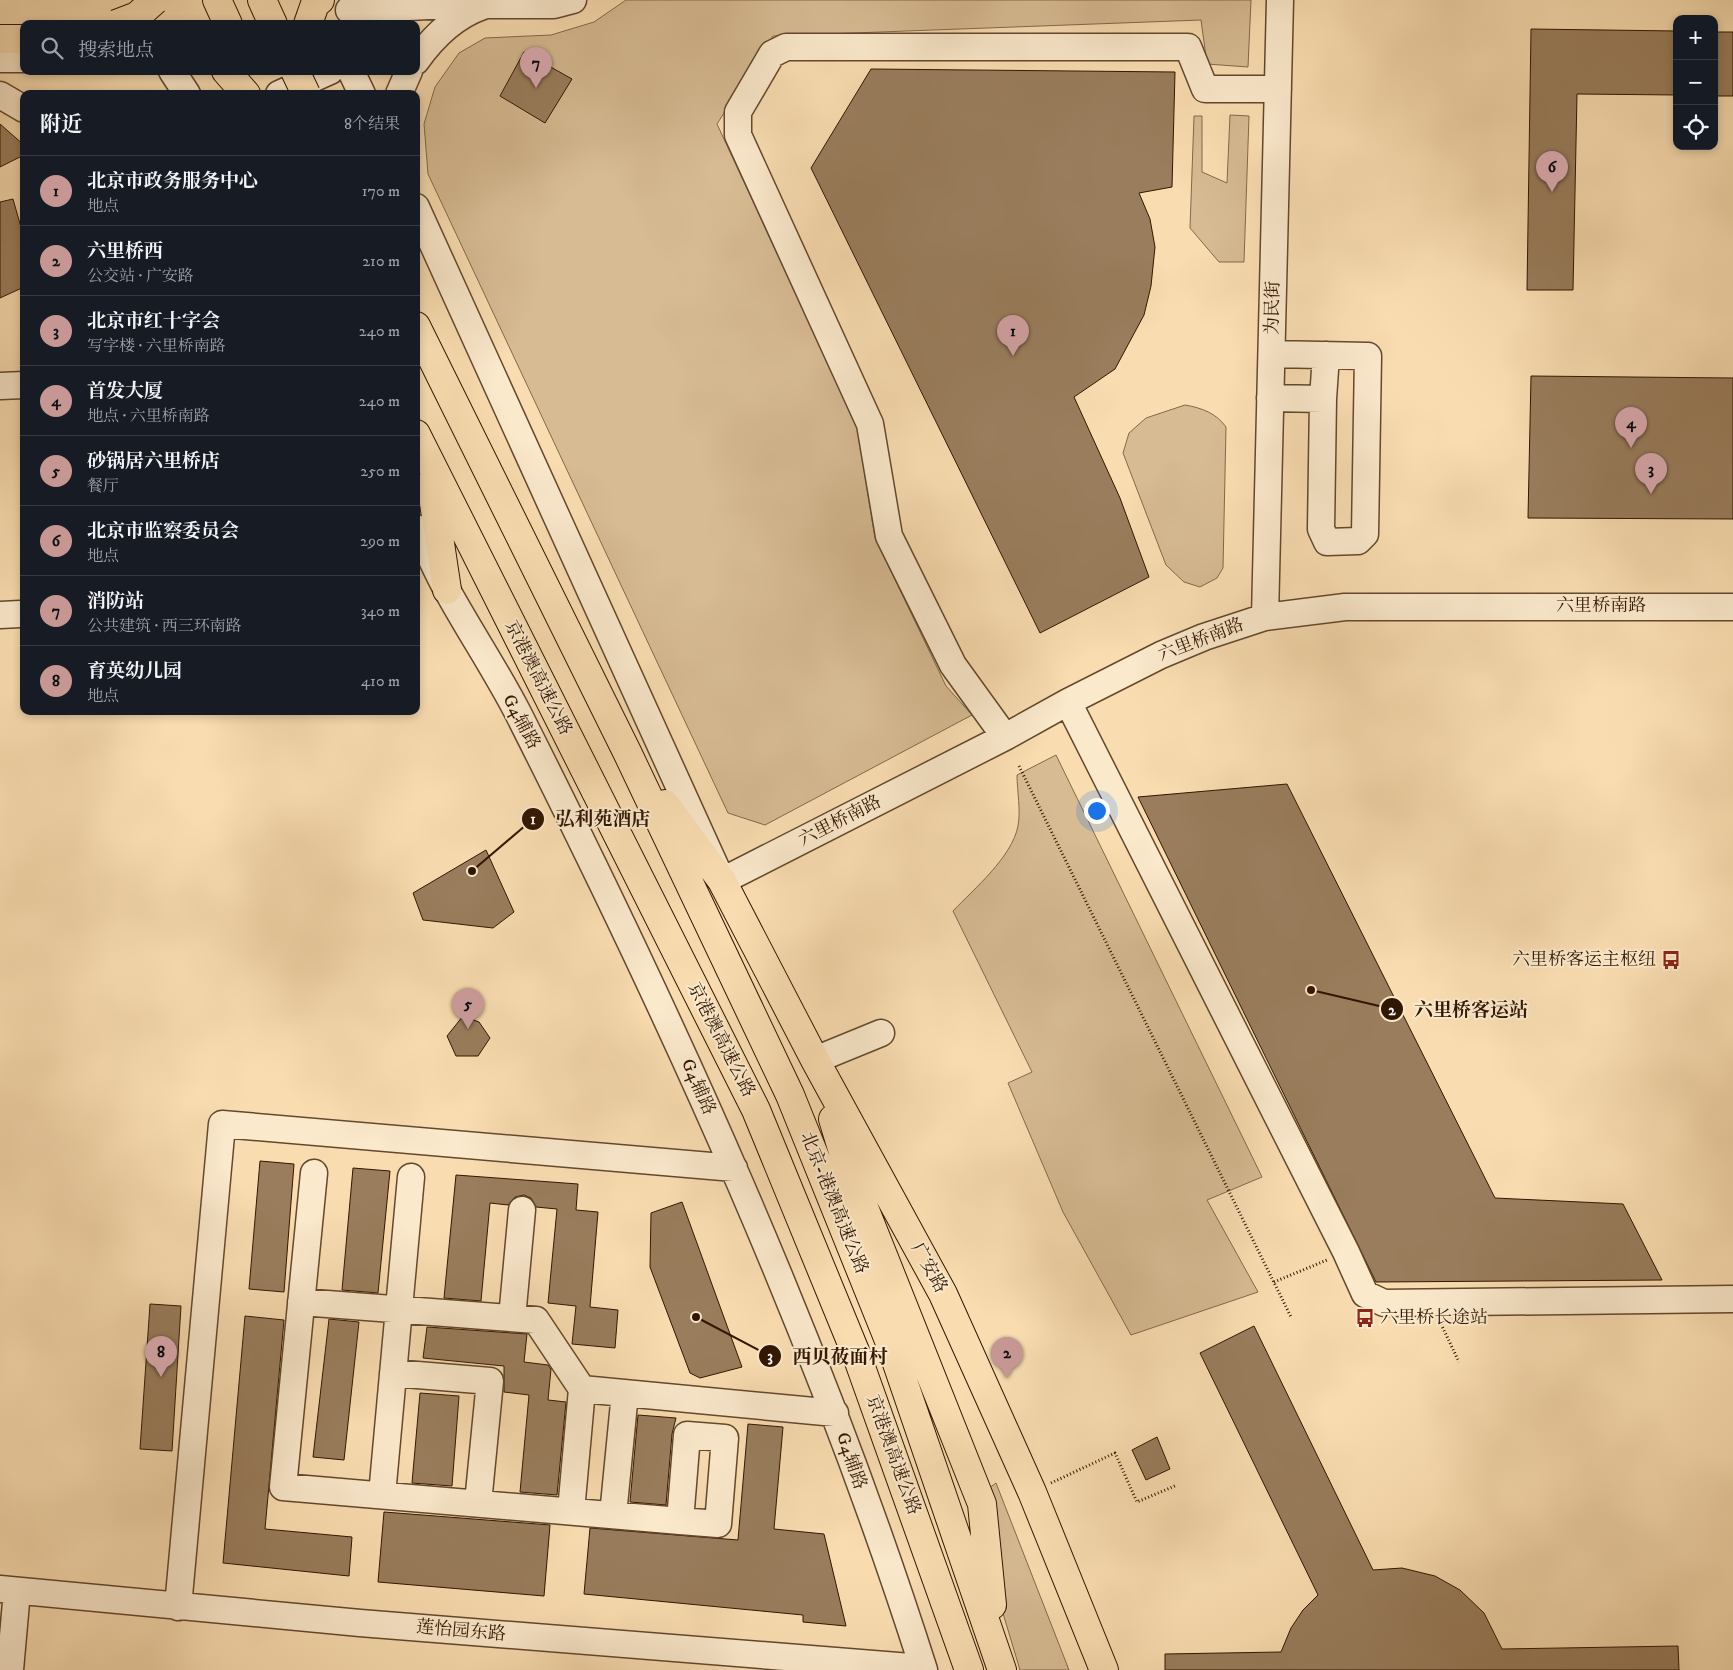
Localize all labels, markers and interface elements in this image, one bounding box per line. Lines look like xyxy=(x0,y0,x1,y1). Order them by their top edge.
map controls xyxy=(1673,15,1718,150)
button: + xyxy=(1673,15,1718,60)
search box xyxy=(20,20,420,75)
icon: search xyxy=(38,34,66,62)
text: 搜索地点 xyxy=(78,39,154,62)
pin: 7 xyxy=(520,47,552,88)
button: − xyxy=(1673,60,1718,105)
button: locate xyxy=(1673,105,1718,150)
text: 附近 xyxy=(40,112,82,138)
text: 8个结果 xyxy=(344,114,400,134)
pin: 6 xyxy=(1536,151,1568,192)
text: 北京市政务服务中心 xyxy=(87,170,258,193)
text: 1 xyxy=(53,181,59,201)
text: 170 m xyxy=(362,181,400,201)
text: 地点 xyxy=(87,196,119,216)
text: 六里桥西 xyxy=(87,240,163,263)
text: 2 xyxy=(52,251,60,271)
text: 210 m xyxy=(362,251,400,271)
text: 公交站 · 广安路 xyxy=(87,266,194,286)
street label: 为民街 xyxy=(1262,281,1284,335)
text: 北京市红十字会 xyxy=(87,310,220,333)
pin: 1 xyxy=(997,315,1029,356)
text: 3 xyxy=(53,321,59,341)
text: 240 m xyxy=(359,321,400,341)
text: 写字楼 · 六里桥南路 xyxy=(87,336,226,356)
text: 首发大厦 xyxy=(87,380,163,403)
text: 4 xyxy=(51,391,61,411)
text: 240 m xyxy=(359,391,400,411)
text: 地点 · 六里桥南路 xyxy=(87,406,210,426)
pin: 4 xyxy=(1615,407,1647,448)
text: 砂锅居六里桥店 xyxy=(87,450,220,473)
pin: 3 xyxy=(1635,453,1667,494)
text: 5 xyxy=(52,461,60,481)
text: 250 m xyxy=(360,461,400,481)
text: 餐厅 xyxy=(87,476,119,496)
text: 北京市监察委员会 xyxy=(87,520,239,543)
text: 6 xyxy=(52,531,60,551)
text: 290 m xyxy=(360,531,400,551)
text: 地点 xyxy=(87,546,119,566)
text: 消防站 xyxy=(87,590,144,613)
street label: 六里桥南路 xyxy=(1556,595,1646,617)
text: 7 xyxy=(52,601,60,621)
text: 340 m xyxy=(361,601,400,621)
street label: 六里桥南路 xyxy=(1155,614,1247,666)
text: 公共建筑 · 西三环南路 xyxy=(87,616,242,636)
street label: 京港澳高速公路 xyxy=(500,617,576,739)
text: 育英幼儿园 xyxy=(87,660,182,683)
text: 8 xyxy=(52,671,60,691)
text: 410 m xyxy=(361,671,400,691)
text: 地点 xyxy=(87,686,119,706)
street label: G4辅路 xyxy=(497,691,545,753)
street label: 六里桥南路 xyxy=(795,791,885,851)
your location xyxy=(1084,798,1110,824)
callout: 弘利苑酒店 xyxy=(521,802,661,836)
text: 弘利苑酒店 xyxy=(555,808,651,831)
text: 1 xyxy=(530,810,536,829)
place label: 六里桥客运主枢纽 xyxy=(1512,949,1656,971)
bus stop icon: 六里桥客运主枢纽 xyxy=(1660,949,1682,971)
street label: 京港澳高速公路 xyxy=(683,979,759,1101)
pin: 5 xyxy=(452,988,484,1029)
callout: 六里桥客运站 xyxy=(1379,992,1538,1026)
text: 六里桥客运站 xyxy=(1414,999,1528,1022)
text: 2 xyxy=(1388,1001,1396,1020)
street label: G4辅路 xyxy=(676,1056,720,1118)
street label: 北京-港澳高速公路 xyxy=(795,1129,873,1277)
street label: 广安路 xyxy=(906,1239,952,1297)
bus stop icon: 六里桥长途站 xyxy=(1354,1307,1376,1329)
place label: 六里桥长途站 xyxy=(1380,1307,1488,1329)
pin: 8 xyxy=(145,1336,177,1377)
pin: 2 xyxy=(991,1337,1023,1378)
callout: 西贝莜面村 xyxy=(758,1339,898,1373)
text: 西贝莜面村 xyxy=(792,1346,888,1369)
text: 3 xyxy=(767,1347,773,1366)
street label: 京港澳高速公路 xyxy=(861,1392,925,1518)
street label: G4辅路 xyxy=(831,1430,871,1492)
street label: 莲怡园东路 xyxy=(415,1616,507,1646)

